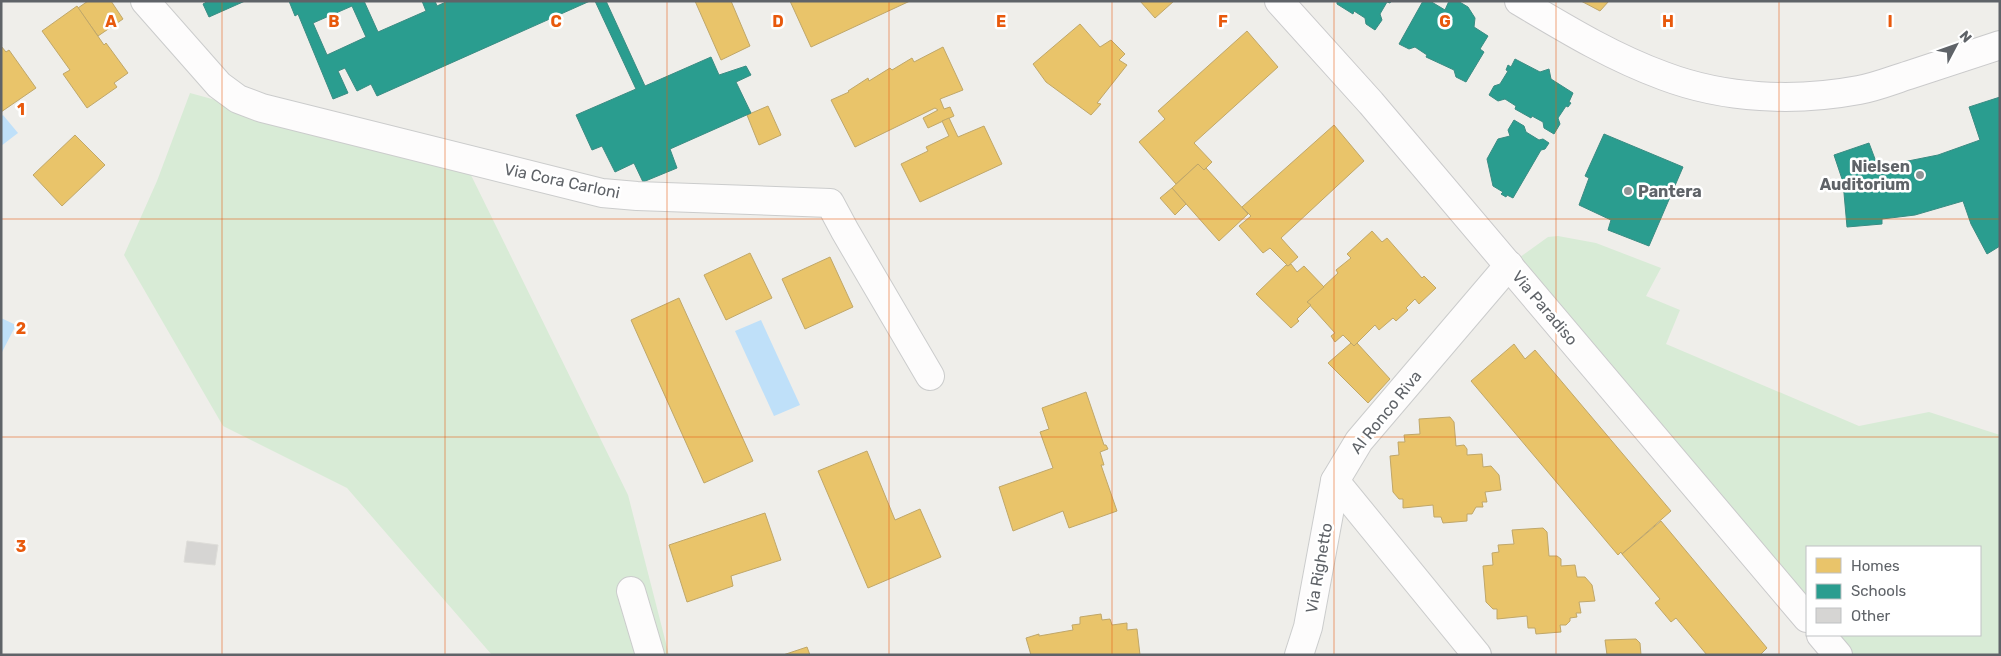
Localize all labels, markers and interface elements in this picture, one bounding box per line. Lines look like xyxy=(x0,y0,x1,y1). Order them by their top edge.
text: A xyxy=(105,12,117,31)
text: B xyxy=(328,12,340,31)
text: C xyxy=(550,12,562,31)
text: D xyxy=(772,12,784,31)
text: E xyxy=(996,12,1006,31)
text: F xyxy=(1218,12,1228,31)
text: G xyxy=(1439,12,1451,31)
text: H xyxy=(1662,12,1674,31)
text: I xyxy=(1887,12,1893,31)
north arrow xyxy=(1931,20,1981,70)
text: N xyxy=(1956,27,1975,46)
text: 1 xyxy=(17,100,25,119)
place label: Nielsen Auditorium xyxy=(1820,157,1910,194)
street label: Via Cora Carloni xyxy=(502,159,622,203)
marker: Nielsen Auditorium xyxy=(1914,169,1926,181)
place label: Pantera xyxy=(1638,182,1702,201)
marker: Pantera xyxy=(1622,185,1634,197)
street label: Via Paradiso xyxy=(1508,267,1582,349)
text: 2 xyxy=(16,319,26,338)
street label: Al Ronco Riva xyxy=(1347,367,1425,457)
street label: Via Righetto xyxy=(1302,521,1336,615)
text: 3 xyxy=(16,537,26,556)
legend xyxy=(1806,546,1981,636)
text: Homes xyxy=(1851,557,1900,575)
text: Schools xyxy=(1851,582,1907,600)
text: Other xyxy=(1851,607,1891,625)

